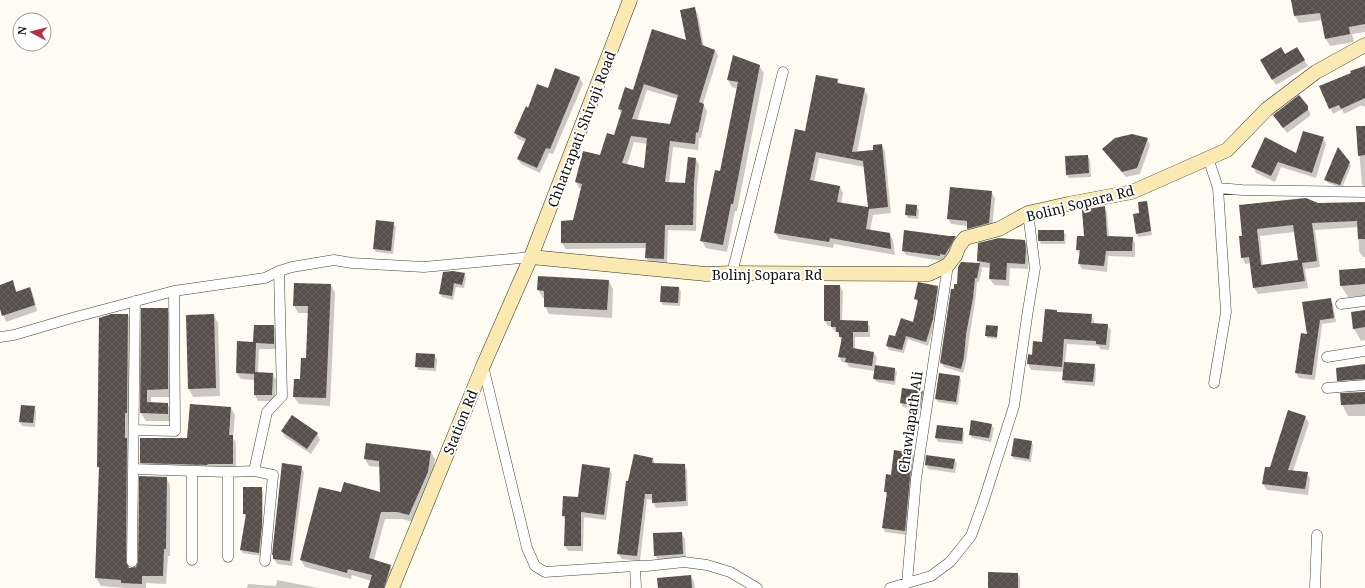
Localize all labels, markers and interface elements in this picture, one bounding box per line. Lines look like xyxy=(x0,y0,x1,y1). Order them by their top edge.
north arrow xyxy=(12,12,52,52)
text: N xyxy=(14,25,30,36)
street label: Chhatrapati Shivaji Road xyxy=(542,48,620,210)
street label: Bolinj Sopara Rd xyxy=(1024,180,1136,226)
street label: Bolinj Sopara Rd xyxy=(712,265,823,284)
street label: Chawlapath Ali xyxy=(893,370,927,474)
street label: Station Rd xyxy=(438,386,482,457)

